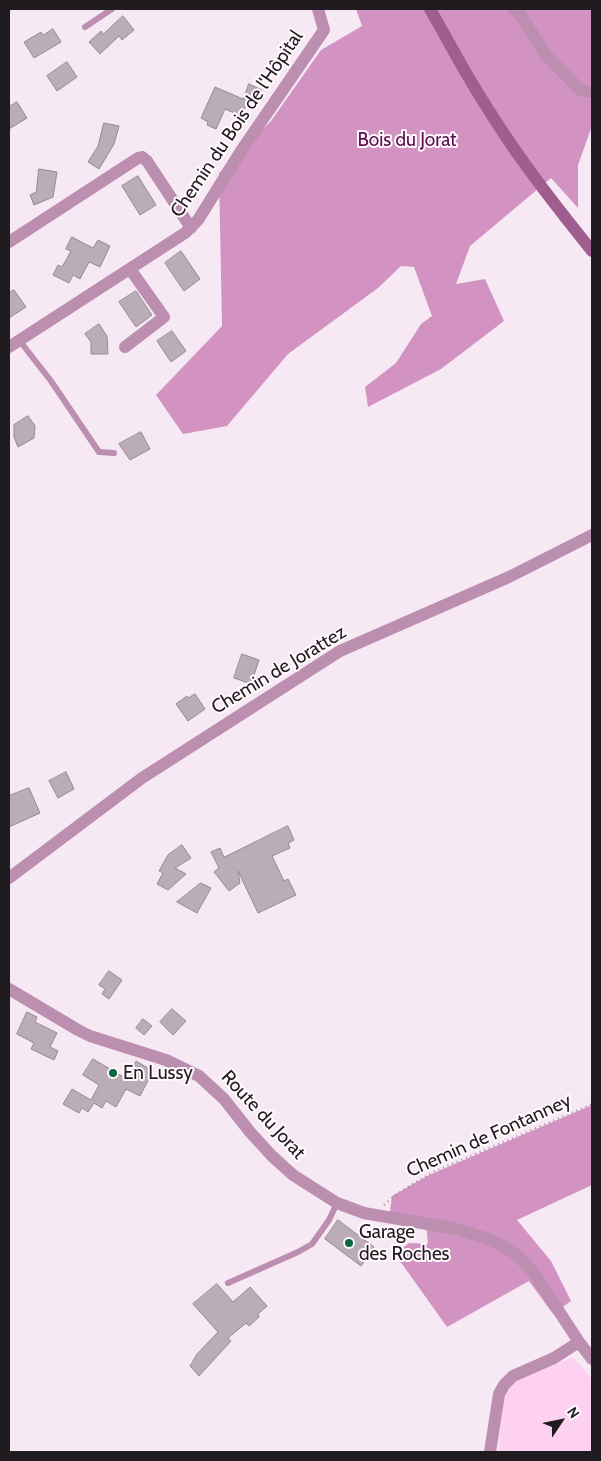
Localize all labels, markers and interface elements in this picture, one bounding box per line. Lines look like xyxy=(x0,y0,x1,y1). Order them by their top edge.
street label: Chemin du Bois de l'Hôpital xyxy=(166,26,308,222)
park label: Bois du Jorat xyxy=(358,129,456,151)
street label: Chemin de Jorattez xyxy=(208,621,350,719)
place label: En Lussy xyxy=(123,1062,193,1084)
street label: Route du Jorat xyxy=(216,1066,310,1164)
marker: En Lussy xyxy=(107,1067,119,1079)
street label: Chemin de Fontanney xyxy=(403,1089,575,1183)
place label: Garage des Roches xyxy=(359,1221,449,1265)
marker: Garage des Roches xyxy=(343,1237,355,1249)
north arrow xyxy=(536,1396,586,1446)
text: N xyxy=(563,1403,584,1422)

